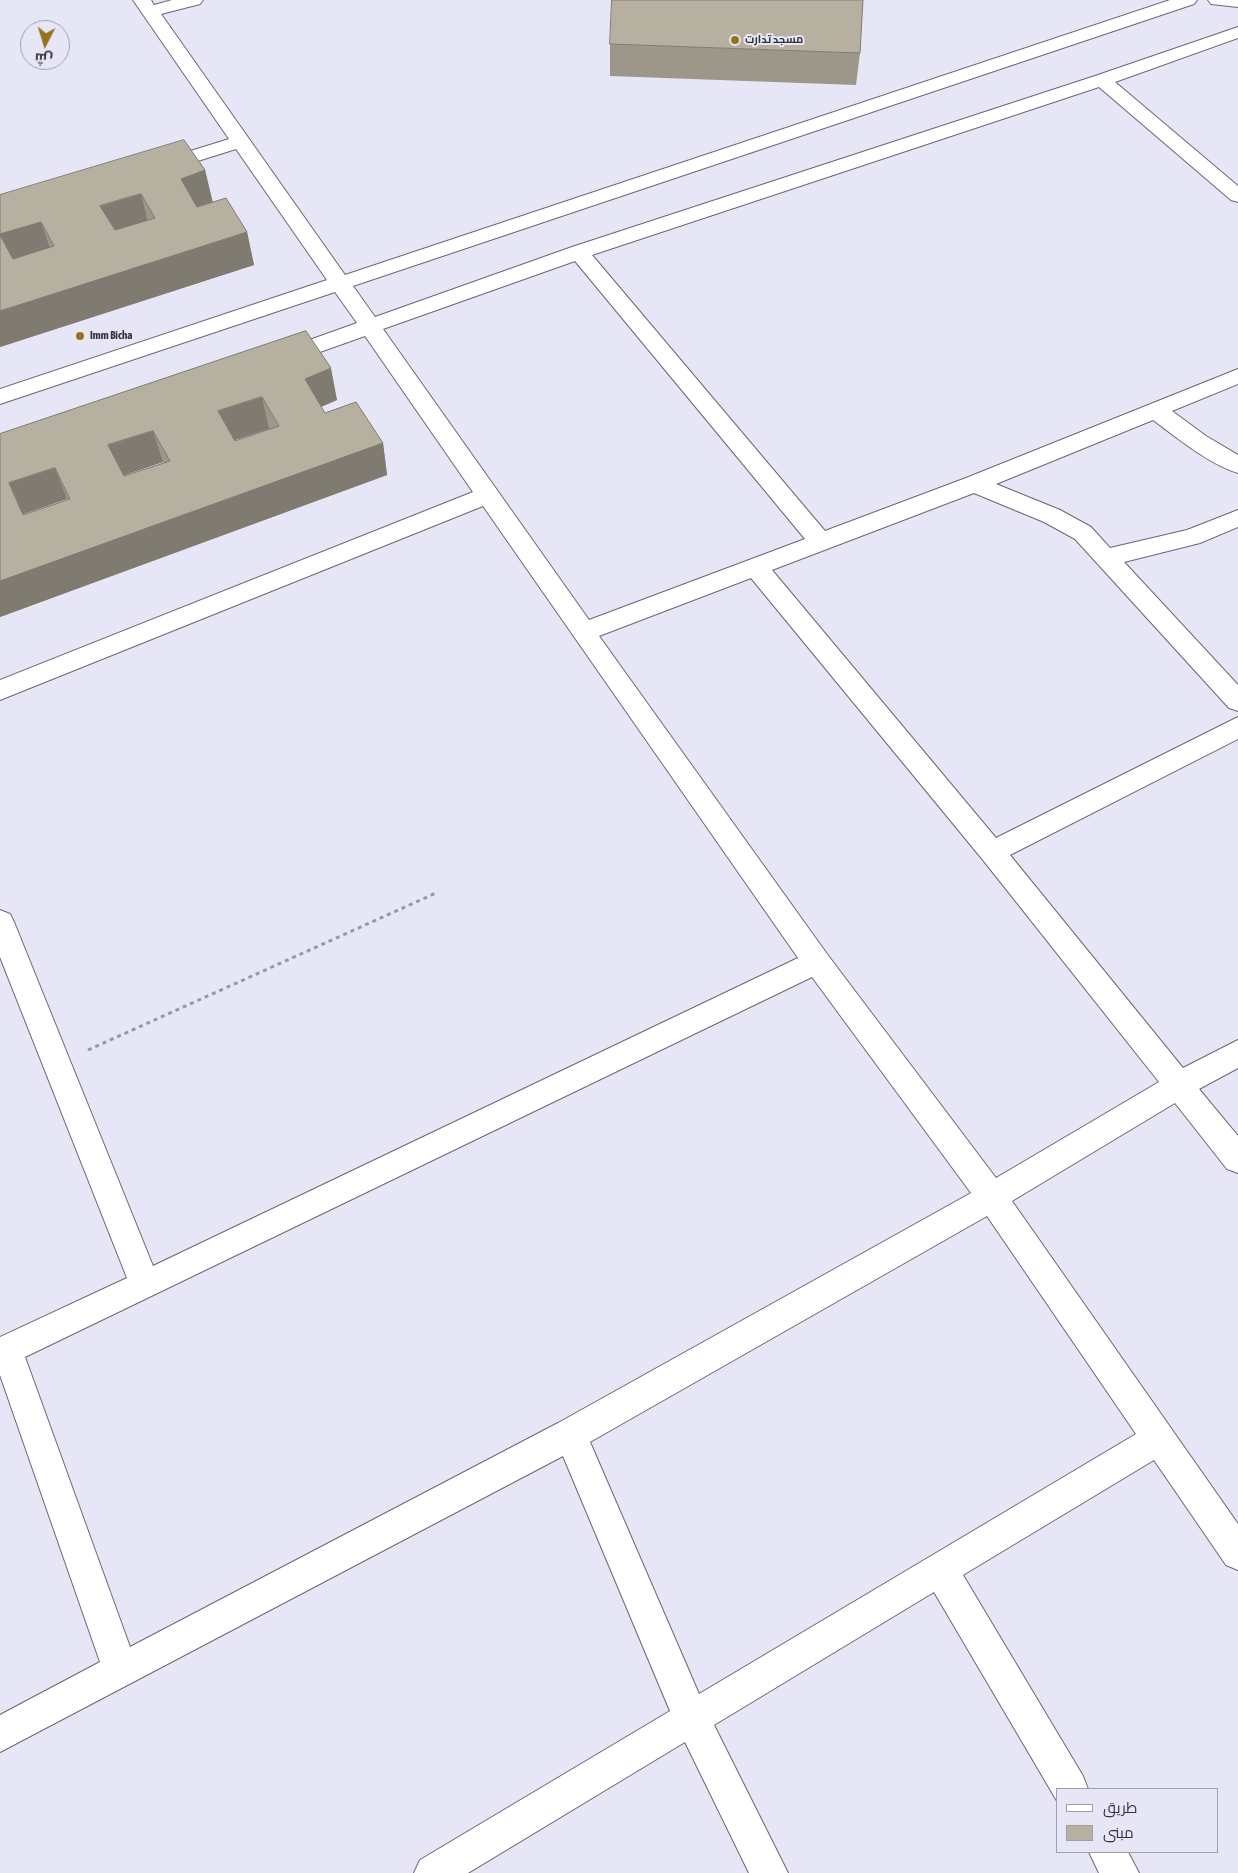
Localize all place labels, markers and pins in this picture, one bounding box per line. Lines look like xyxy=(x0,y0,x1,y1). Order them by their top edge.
place label: مسجد تدارت xyxy=(745,33,803,47)
marker: مسجد تدارت xyxy=(729,34,741,46)
place label: Imm Bicha xyxy=(90,329,132,343)
marker: Imm Bicha xyxy=(74,330,86,342)

